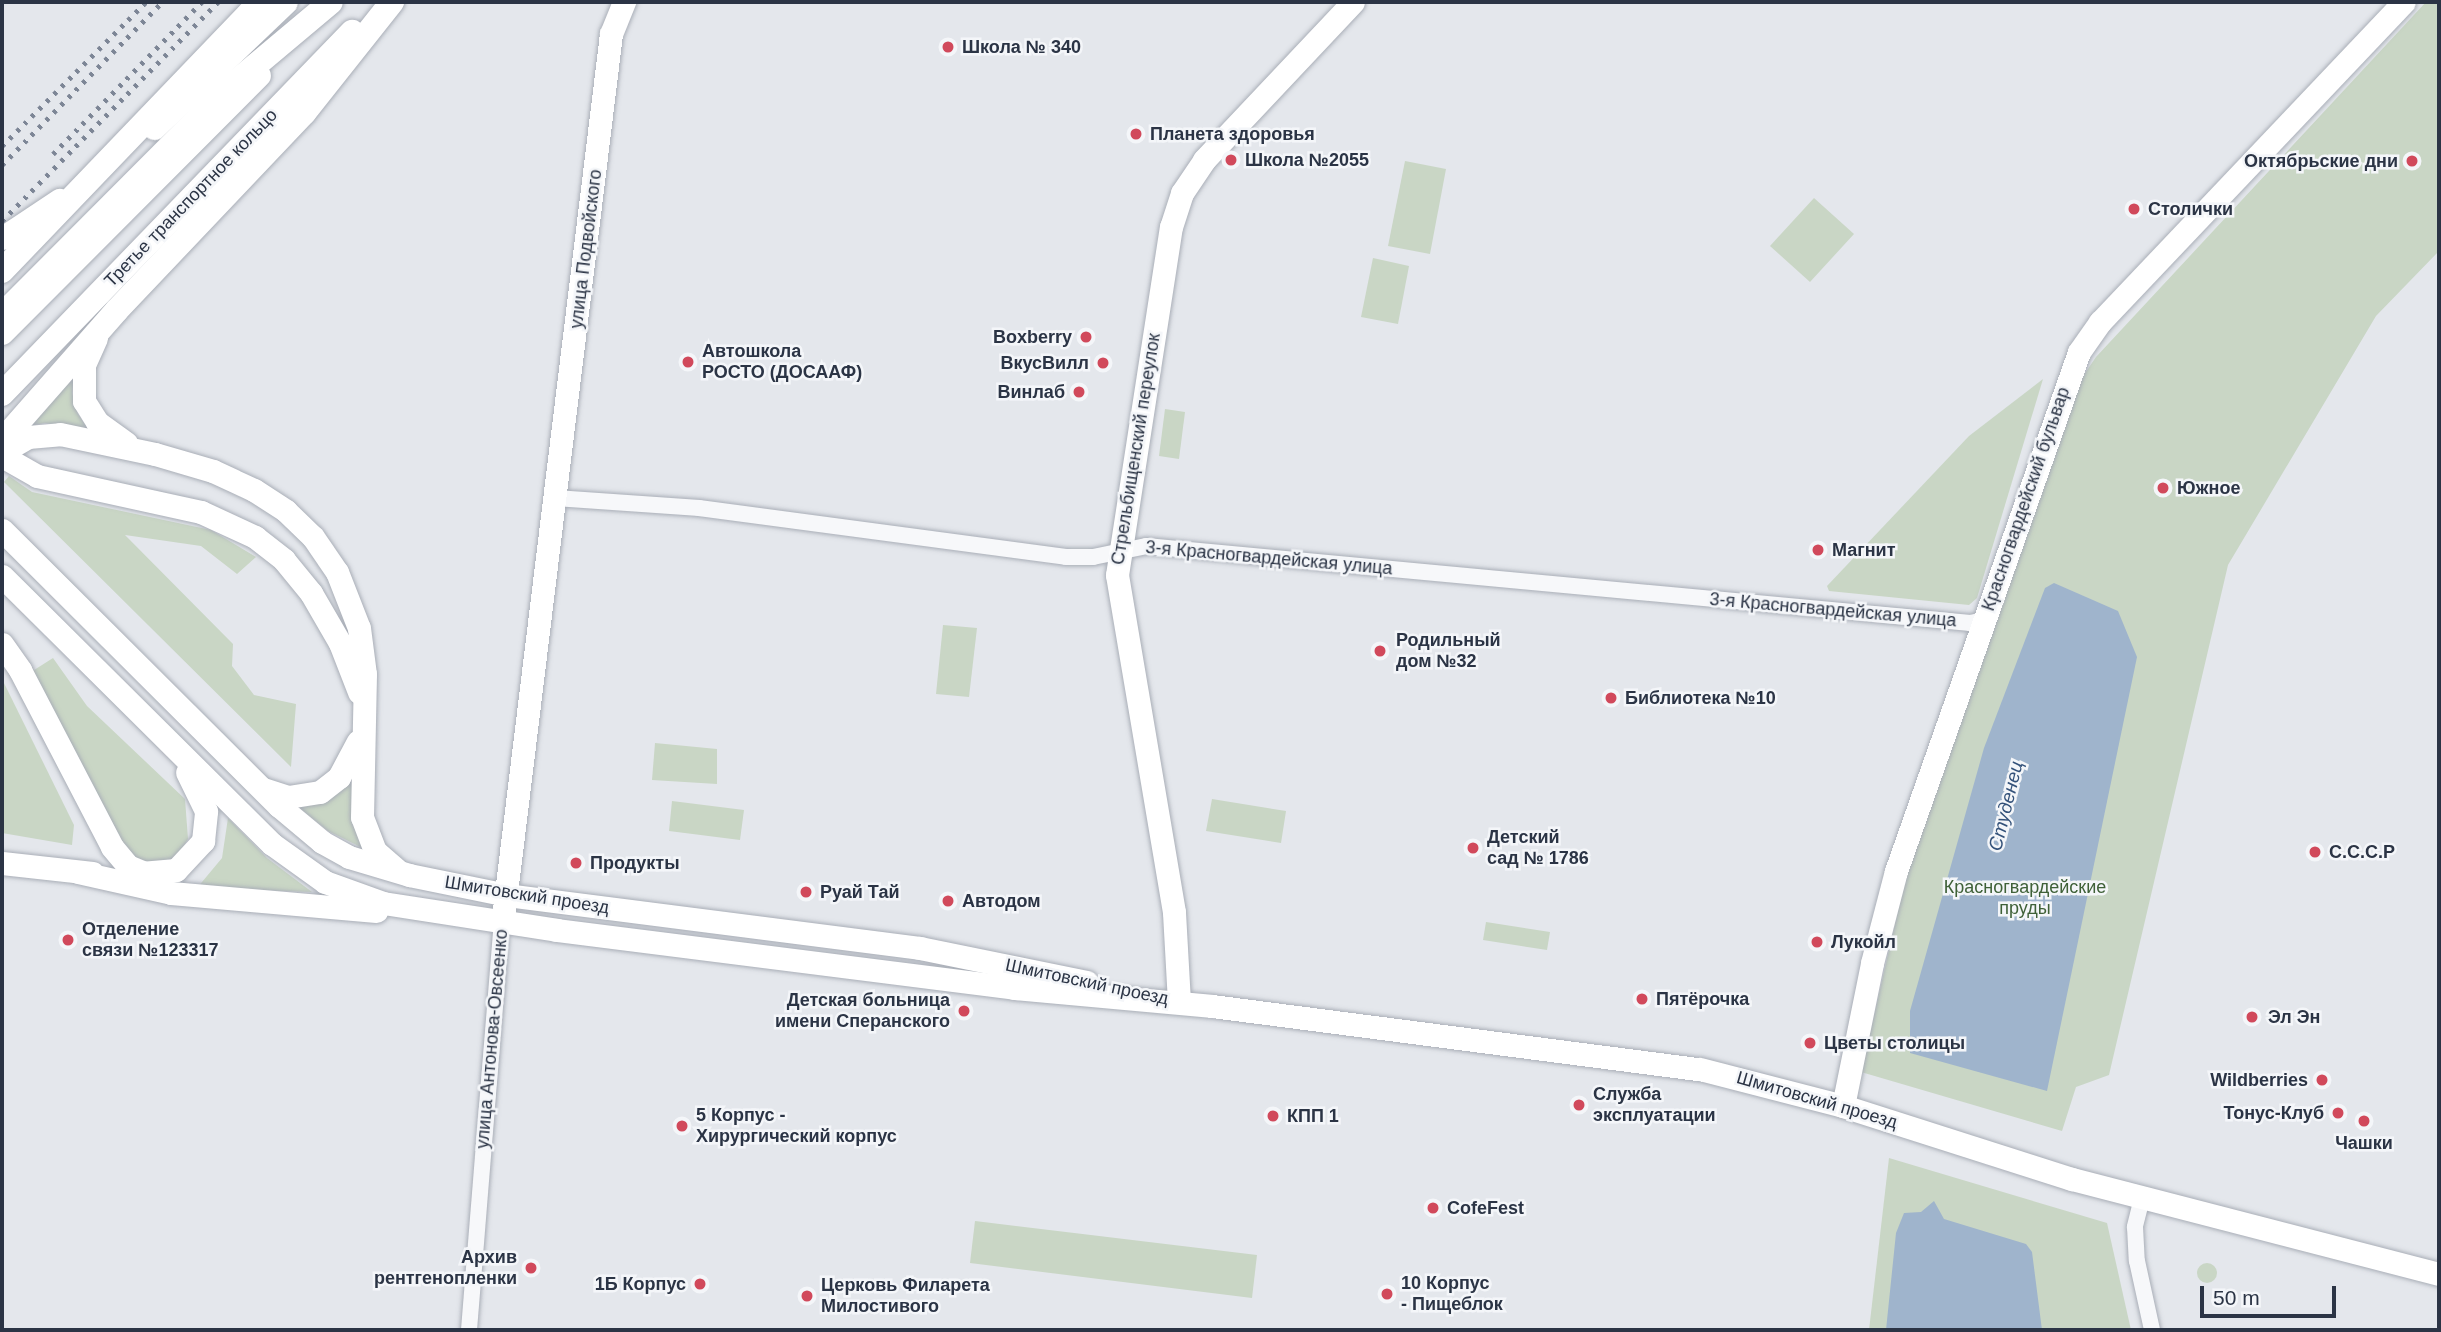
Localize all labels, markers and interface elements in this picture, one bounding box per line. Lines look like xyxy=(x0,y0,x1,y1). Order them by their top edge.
place label: Школа № 340 xyxy=(962,36,1081,58)
marker: Школа № 340 xyxy=(940,39,956,55)
street label: Третье транспортное кольцо xyxy=(100,104,282,292)
place label: Планета здоровья xyxy=(1150,123,1315,145)
marker: Планета здоровья xyxy=(1128,126,1144,142)
place label: Школа №2055 xyxy=(1245,149,1369,171)
place label: Октябрьские дни xyxy=(2244,150,2398,172)
marker: Школа №2055 xyxy=(1223,152,1239,168)
marker: Октябрьские дни xyxy=(2404,153,2420,169)
street label: улица Подвойского xyxy=(566,168,606,330)
place label: Столички xyxy=(2148,198,2233,220)
marker: Столички xyxy=(2126,201,2142,217)
place label: Boxberry xyxy=(993,326,1072,348)
marker: Boxberry xyxy=(1078,329,1094,345)
street label: Стрельбищенский переулок xyxy=(1107,332,1165,566)
place label: Автошкола РОСТО (ДОСААФ) xyxy=(702,341,862,384)
place label: ВкусВилл xyxy=(1000,352,1089,374)
marker: Автошкола РОСТО (ДОСААФ) xyxy=(680,354,696,370)
marker: ВкусВилл xyxy=(1095,355,1111,371)
place label: Винлаб xyxy=(998,381,1065,403)
marker: Винлаб xyxy=(1071,384,1087,400)
street label: Красногвардейский бульвар xyxy=(1977,384,2075,614)
place label: Южное xyxy=(2177,477,2240,499)
marker: Южное xyxy=(2155,480,2171,496)
street label: 3-я Красногвардейская улица xyxy=(1145,536,1393,580)
place label: Магнит xyxy=(1832,539,1895,561)
marker: Магнит xyxy=(1810,542,1826,558)
street label: 3-я Красногвардейская улица xyxy=(1709,588,1957,632)
place label: Родильный дом №32 xyxy=(1396,630,1501,672)
marker: Родильный дом №32 xyxy=(1370,641,1390,661)
place label: Библиотека №10 xyxy=(1625,687,1776,709)
marker: Библиотека №10 xyxy=(1603,690,1619,706)
water label: Студенец xyxy=(1984,759,2028,853)
place label: Детский сад № 1786 xyxy=(1487,827,1589,870)
marker: Детский сад № 1786 xyxy=(1465,840,1481,856)
place label: С.С.С.Р xyxy=(2329,841,2395,863)
marker: С.С.С.Р xyxy=(2307,844,2323,860)
place label: Продукты xyxy=(590,852,680,874)
marker: Продукты xyxy=(568,855,584,871)
street label: Шмитовский проезд xyxy=(443,871,611,919)
park label: Красногвардейские пруды xyxy=(1944,877,2106,920)
place label: Руай Тай xyxy=(820,881,899,903)
marker: Руай Тай xyxy=(798,884,814,900)
place label: Автодом xyxy=(962,890,1041,912)
marker: Автодом xyxy=(940,893,956,909)
place label: Отделение связи №123317 xyxy=(82,919,218,962)
street label: улица Антонова-Овсеенко xyxy=(472,928,512,1150)
place label: Лукойл xyxy=(1831,931,1896,953)
marker: Отделение связи №123317 xyxy=(60,932,76,948)
marker: Лукойл xyxy=(1809,934,1825,950)
street label: Шмитовский проезд xyxy=(1004,954,1170,1010)
place label: Пятёрочка xyxy=(1656,988,1749,1010)
place label: Детская больница имени Сперанского xyxy=(775,990,950,1032)
marker: Пятёрочка xyxy=(1634,991,1650,1007)
marker: Детская больница имени Сперанского xyxy=(956,1003,972,1019)
place label: Эл Эн xyxy=(2268,1006,2320,1028)
marker: Эл Эн xyxy=(2242,1007,2262,1027)
place label: Цветы столицы xyxy=(1824,1032,1965,1054)
marker: Цветы столицы xyxy=(1802,1035,1818,1051)
street label: Шмитовский проезд xyxy=(1734,1067,1900,1133)
place label: Wildberries xyxy=(2210,1069,2308,1091)
marker: Wildberries xyxy=(2314,1072,2330,1088)
place label: Служба эксплуатации xyxy=(1593,1084,1716,1126)
marker: Служба эксплуатации xyxy=(1571,1097,1587,1113)
place label: Тонус-Клуб xyxy=(2223,1102,2324,1124)
place label: 5 Корпус - Хирургический корпус xyxy=(696,1105,897,1148)
place label: КПП 1 xyxy=(1287,1105,1339,1127)
marker: Тонус-Клуб xyxy=(2330,1105,2346,1121)
marker: КПП 1 xyxy=(1265,1108,1281,1124)
marker: Чашки xyxy=(2356,1113,2372,1129)
marker: 5 Корпус - Хирургический корпус xyxy=(674,1118,690,1134)
place label: Чашки xyxy=(2335,1132,2393,1154)
place label: CofeFest xyxy=(1447,1197,1524,1219)
marker: CofeFest xyxy=(1425,1200,1441,1216)
place label: Архив рентгенопленки xyxy=(374,1247,517,1290)
marker: Архив рентгенопленки xyxy=(523,1260,539,1276)
scale bar xyxy=(2203,1272,2340,1316)
place label: 1Б Корпус xyxy=(595,1273,686,1295)
place label: 10 Корпус - Пищеблок xyxy=(1401,1273,1503,1316)
place label: Церковь Филарета Милостивого xyxy=(821,1275,990,1318)
marker: 1Б Корпус xyxy=(692,1276,708,1292)
marker: 10 Корпус - Пищеблок xyxy=(1379,1286,1395,1302)
text: 50 m xyxy=(2213,1286,2260,1309)
marker: Церковь Филарета Милостивого xyxy=(799,1288,815,1304)

